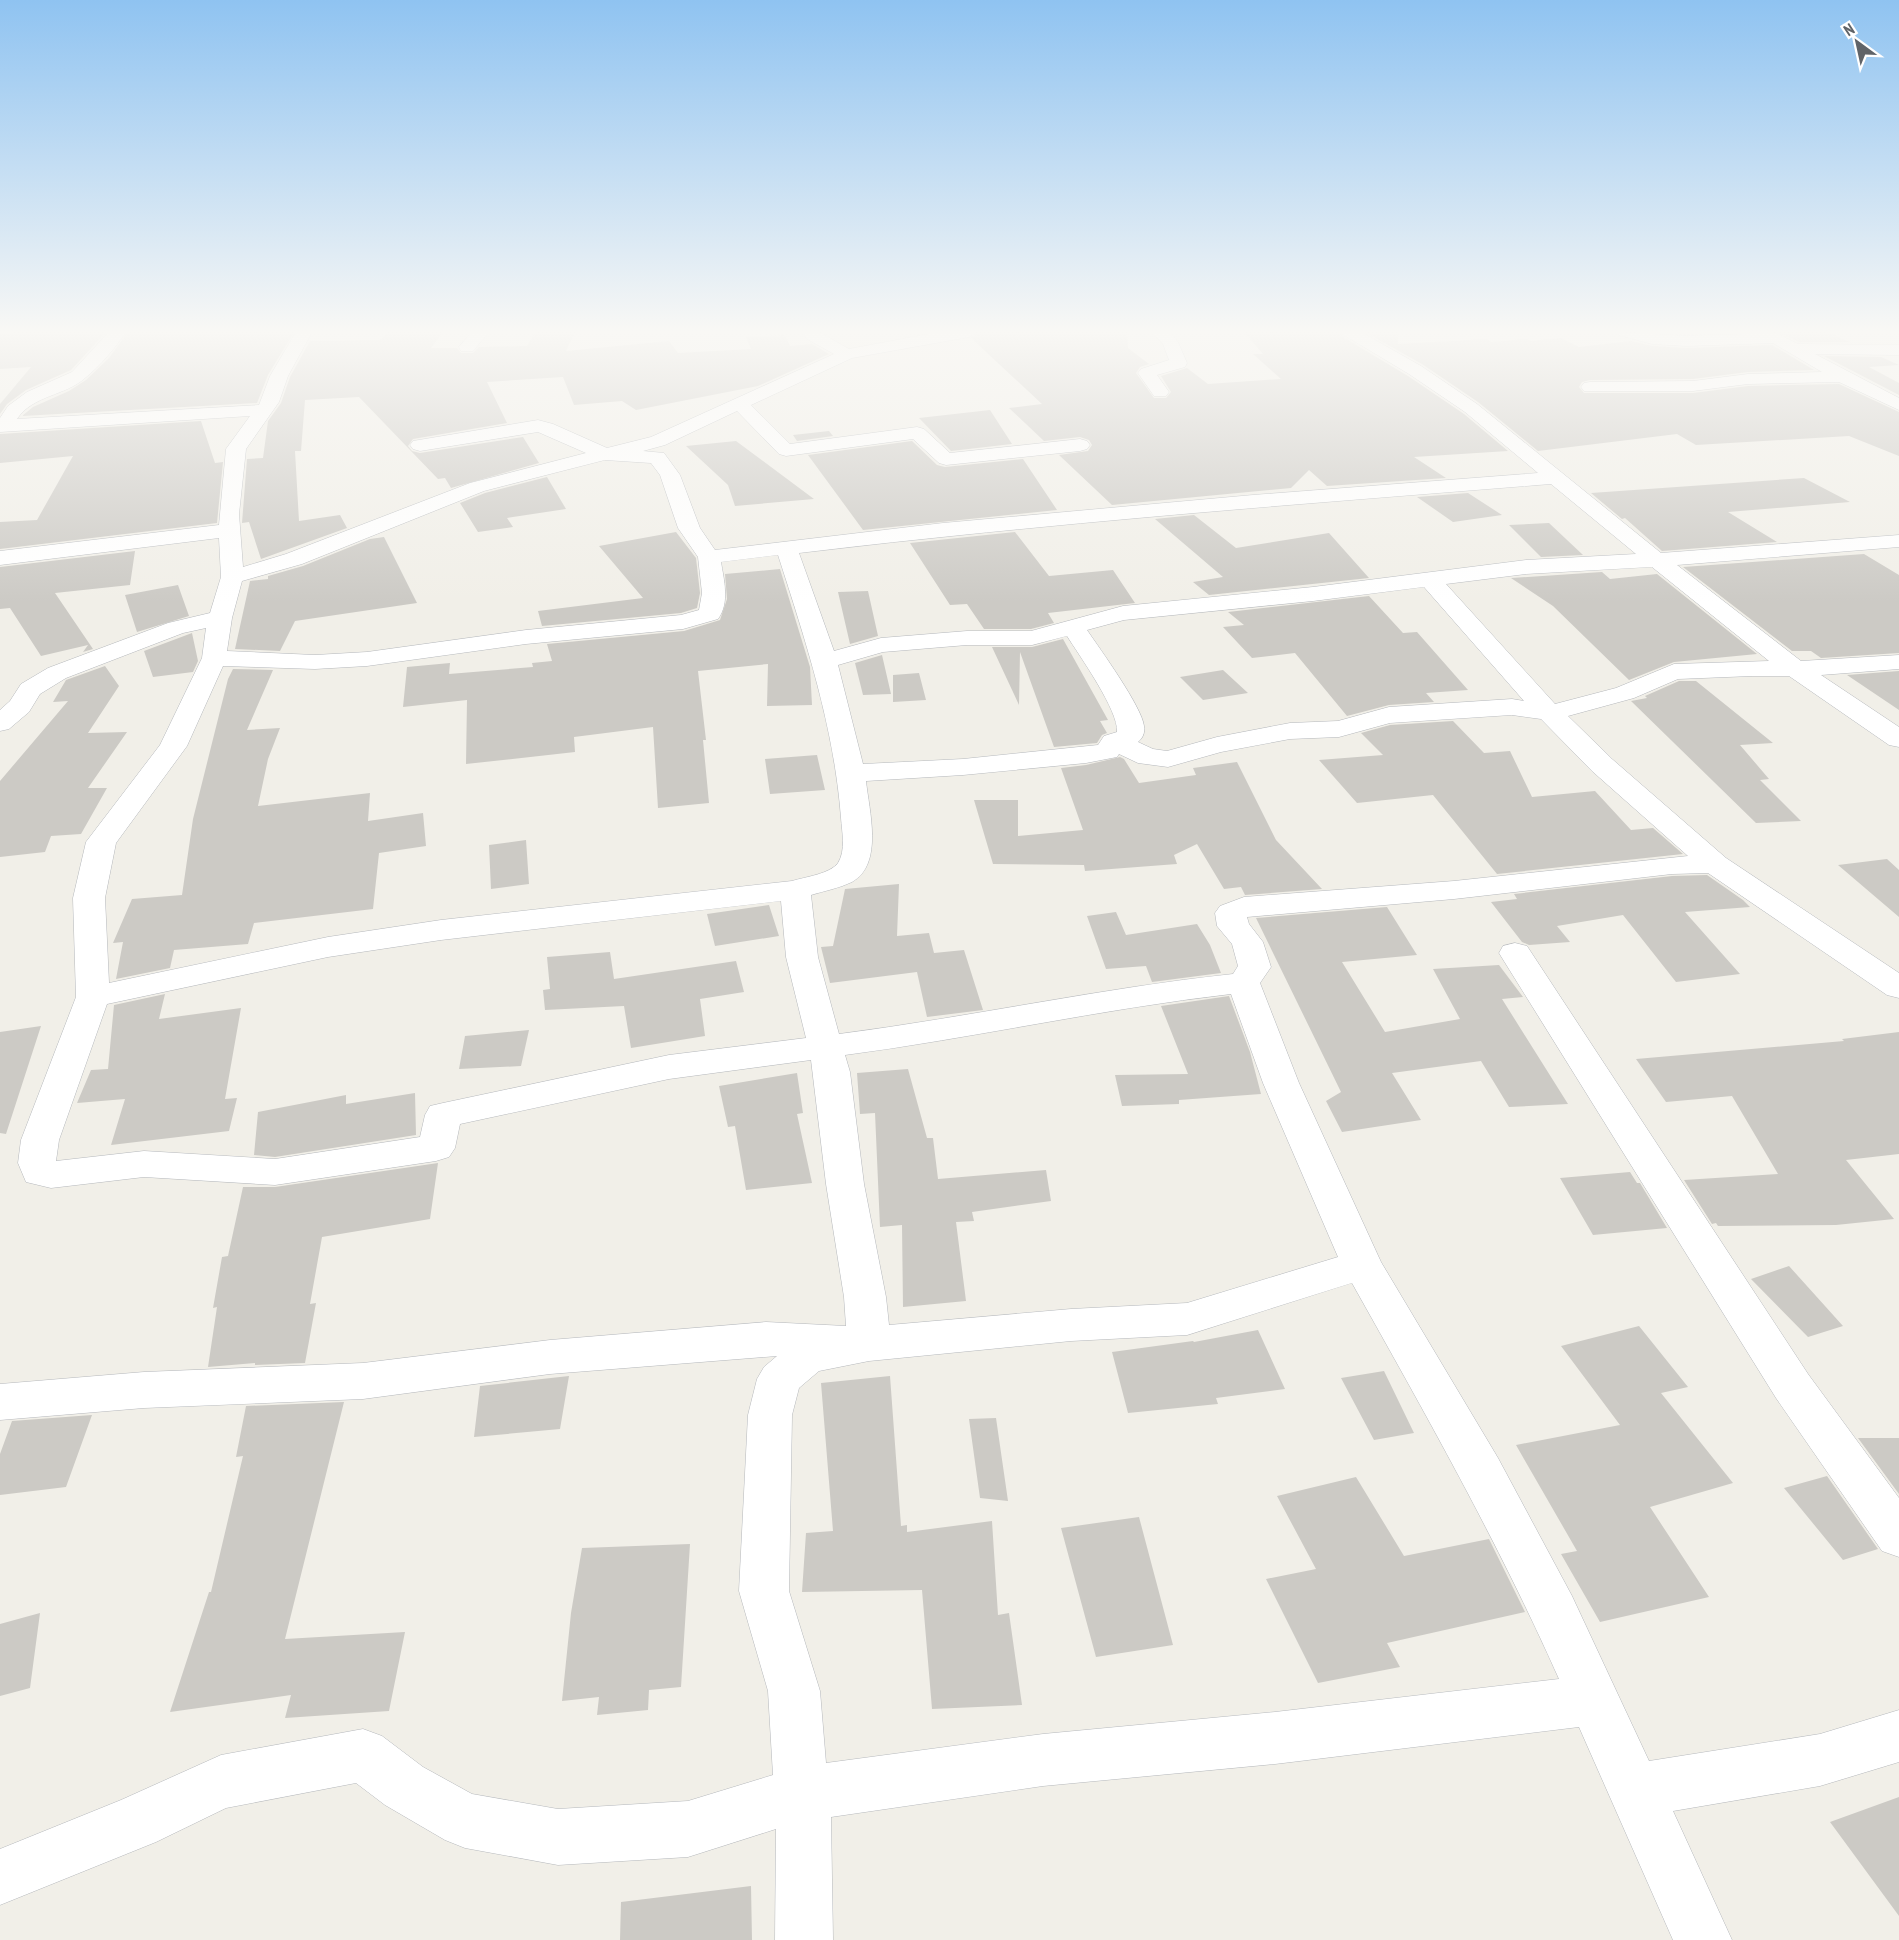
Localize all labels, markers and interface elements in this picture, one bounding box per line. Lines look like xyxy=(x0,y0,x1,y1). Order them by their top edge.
north arrow xyxy=(1827,12,1887,72)
text: N xyxy=(1840,19,1858,40)

